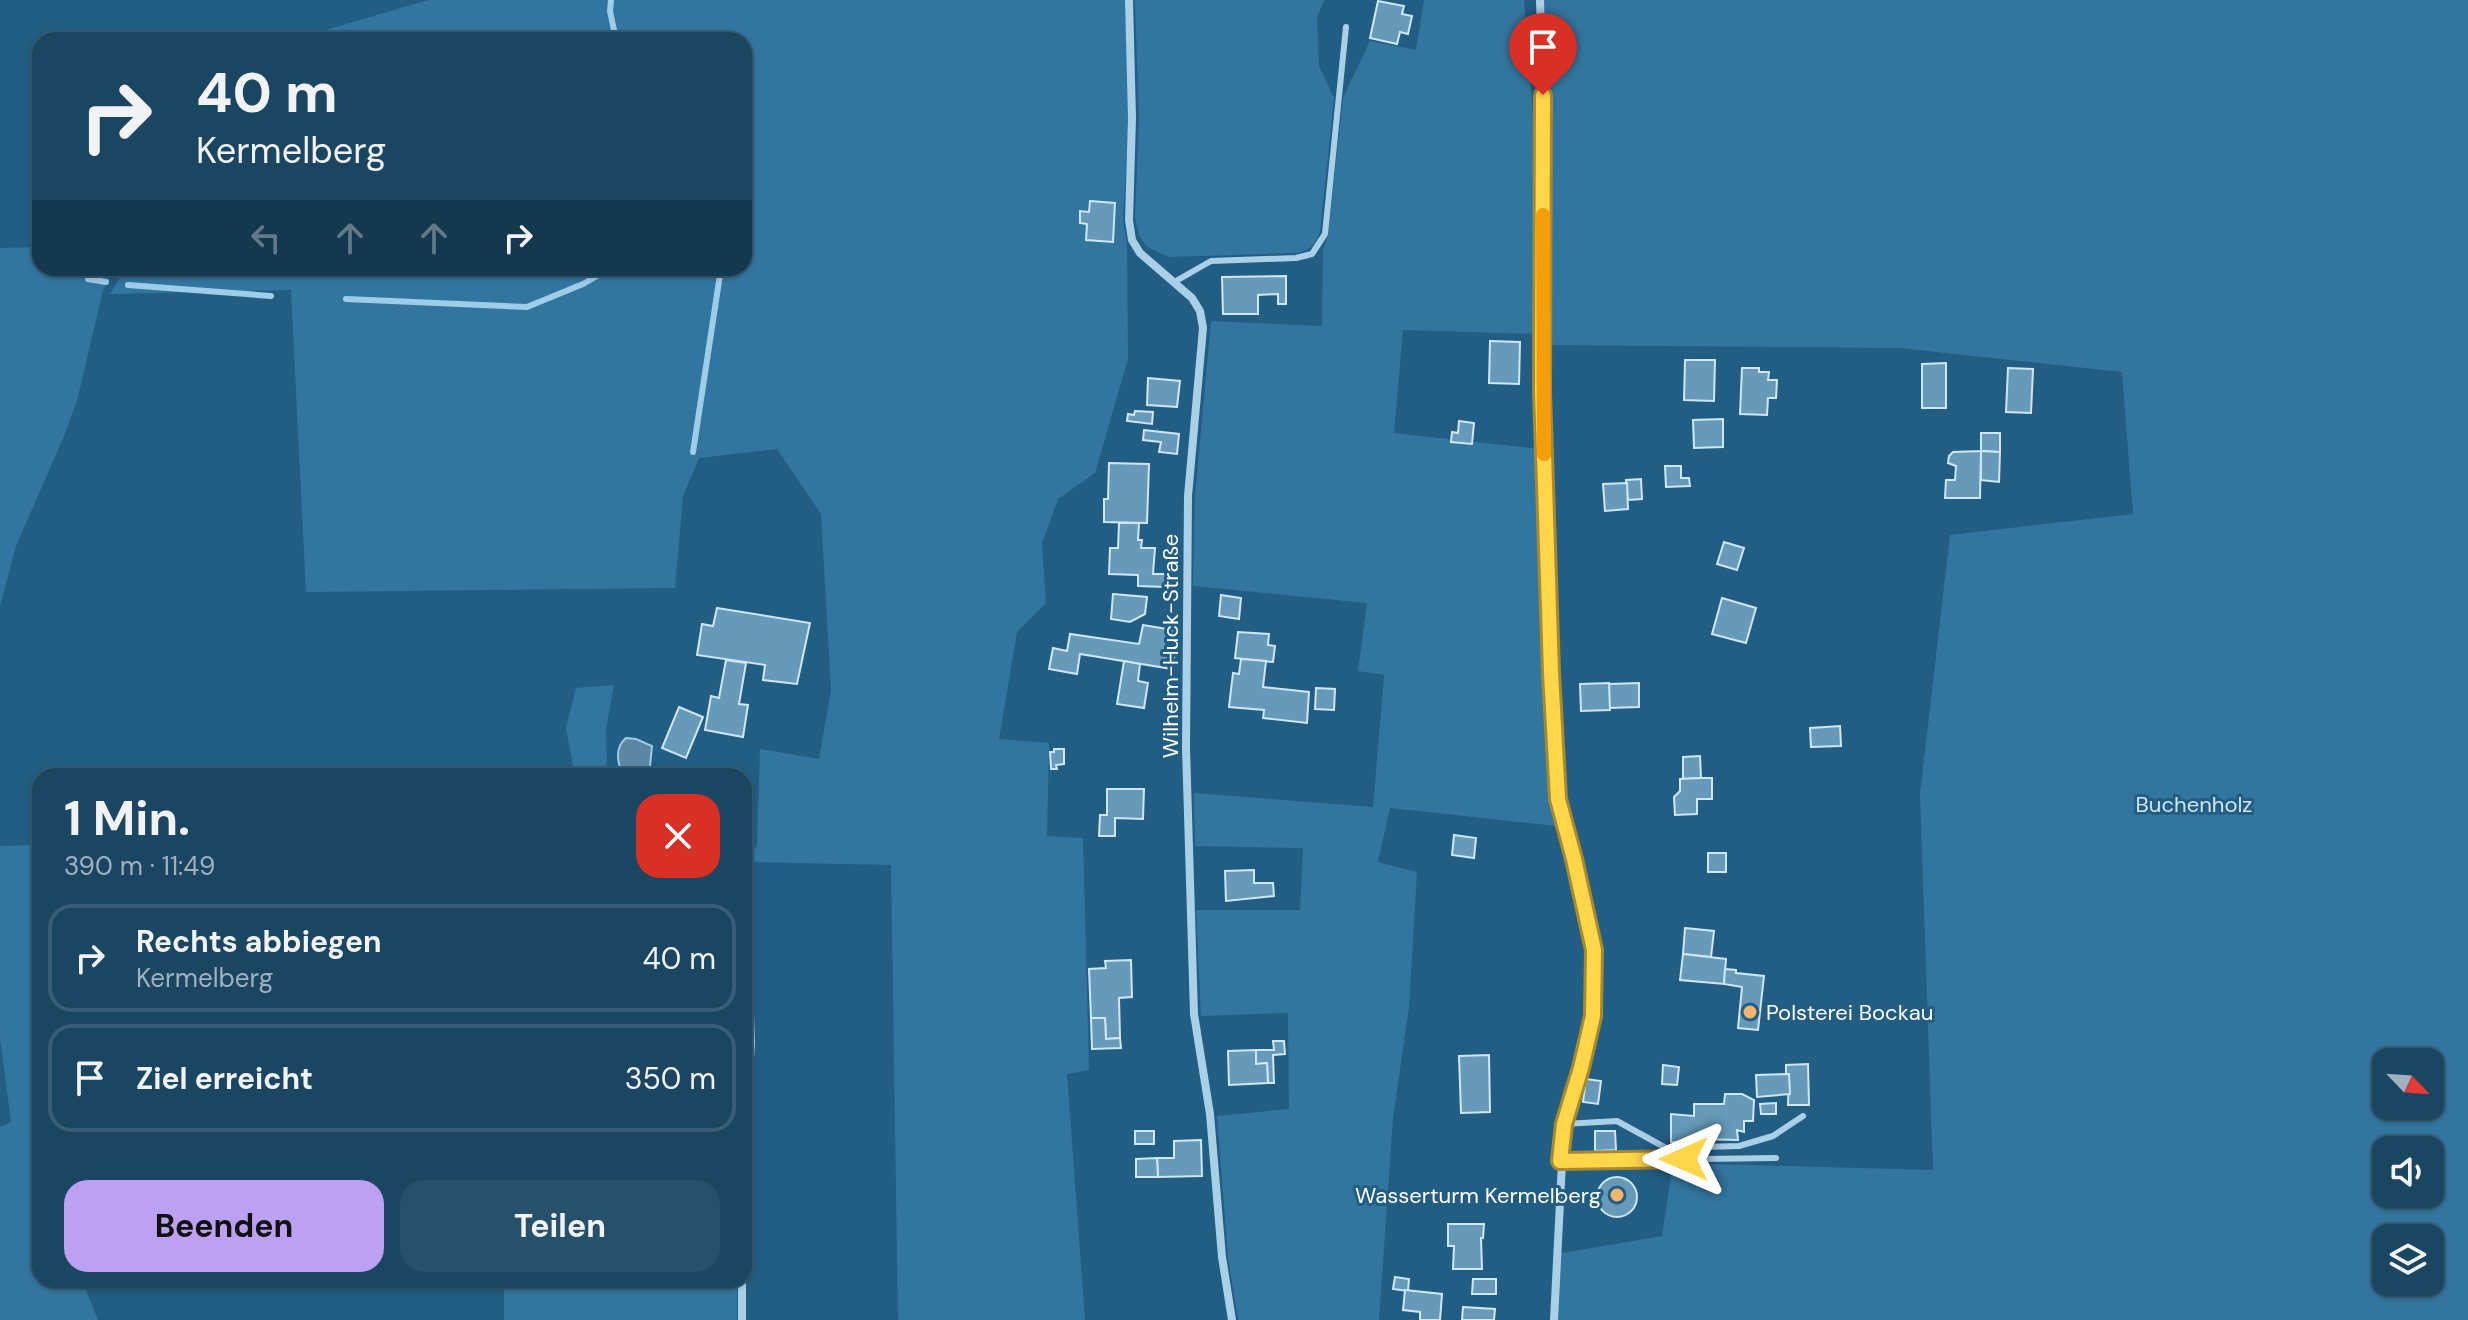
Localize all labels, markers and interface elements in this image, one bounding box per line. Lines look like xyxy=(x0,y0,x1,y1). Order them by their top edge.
pin xyxy=(1509,13,1577,95)
icon: arrive xyxy=(1521,25,1565,69)
text: 40 m xyxy=(196,56,338,129)
icon: right xyxy=(64,64,168,168)
text: Kermelberg xyxy=(196,127,386,174)
icon: left xyxy=(244,216,288,260)
icon: ahead xyxy=(328,216,372,260)
icon: ahead xyxy=(412,216,456,260)
icon: right xyxy=(496,216,540,260)
street label: Wilhelm-Huck-Straße xyxy=(1156,534,1185,758)
text: 1 Min. xyxy=(64,787,190,850)
park label: Buchenholz xyxy=(2136,790,2252,819)
button: close xyxy=(636,794,720,878)
text: 390 m · 11:49 xyxy=(64,849,215,883)
text: Rechts abbiegen xyxy=(136,922,381,961)
icon: right xyxy=(68,936,112,980)
text: 40 m xyxy=(643,939,716,978)
text: Kermelberg xyxy=(136,961,273,995)
place label: Polsterei Bockau xyxy=(1766,998,1933,1027)
marker: Polsterei Bockau xyxy=(1741,1003,1759,1021)
north arrow xyxy=(2372,1048,2444,1120)
map controls xyxy=(2372,1048,2444,1296)
icon: arrive xyxy=(68,1056,112,1100)
text: Ziel erreicht xyxy=(136,1059,313,1098)
text: 350 m xyxy=(625,1059,716,1098)
position arrow xyxy=(1642,1117,1726,1201)
button: sound xyxy=(2372,1136,2444,1208)
button: Beenden xyxy=(64,1180,384,1272)
button: Teilen xyxy=(400,1180,720,1272)
place label: Wasserturm Kermelberg xyxy=(1355,1181,1601,1210)
marker: Wasserturm Kermelberg xyxy=(1608,1186,1626,1204)
button: layers xyxy=(2372,1224,2444,1296)

